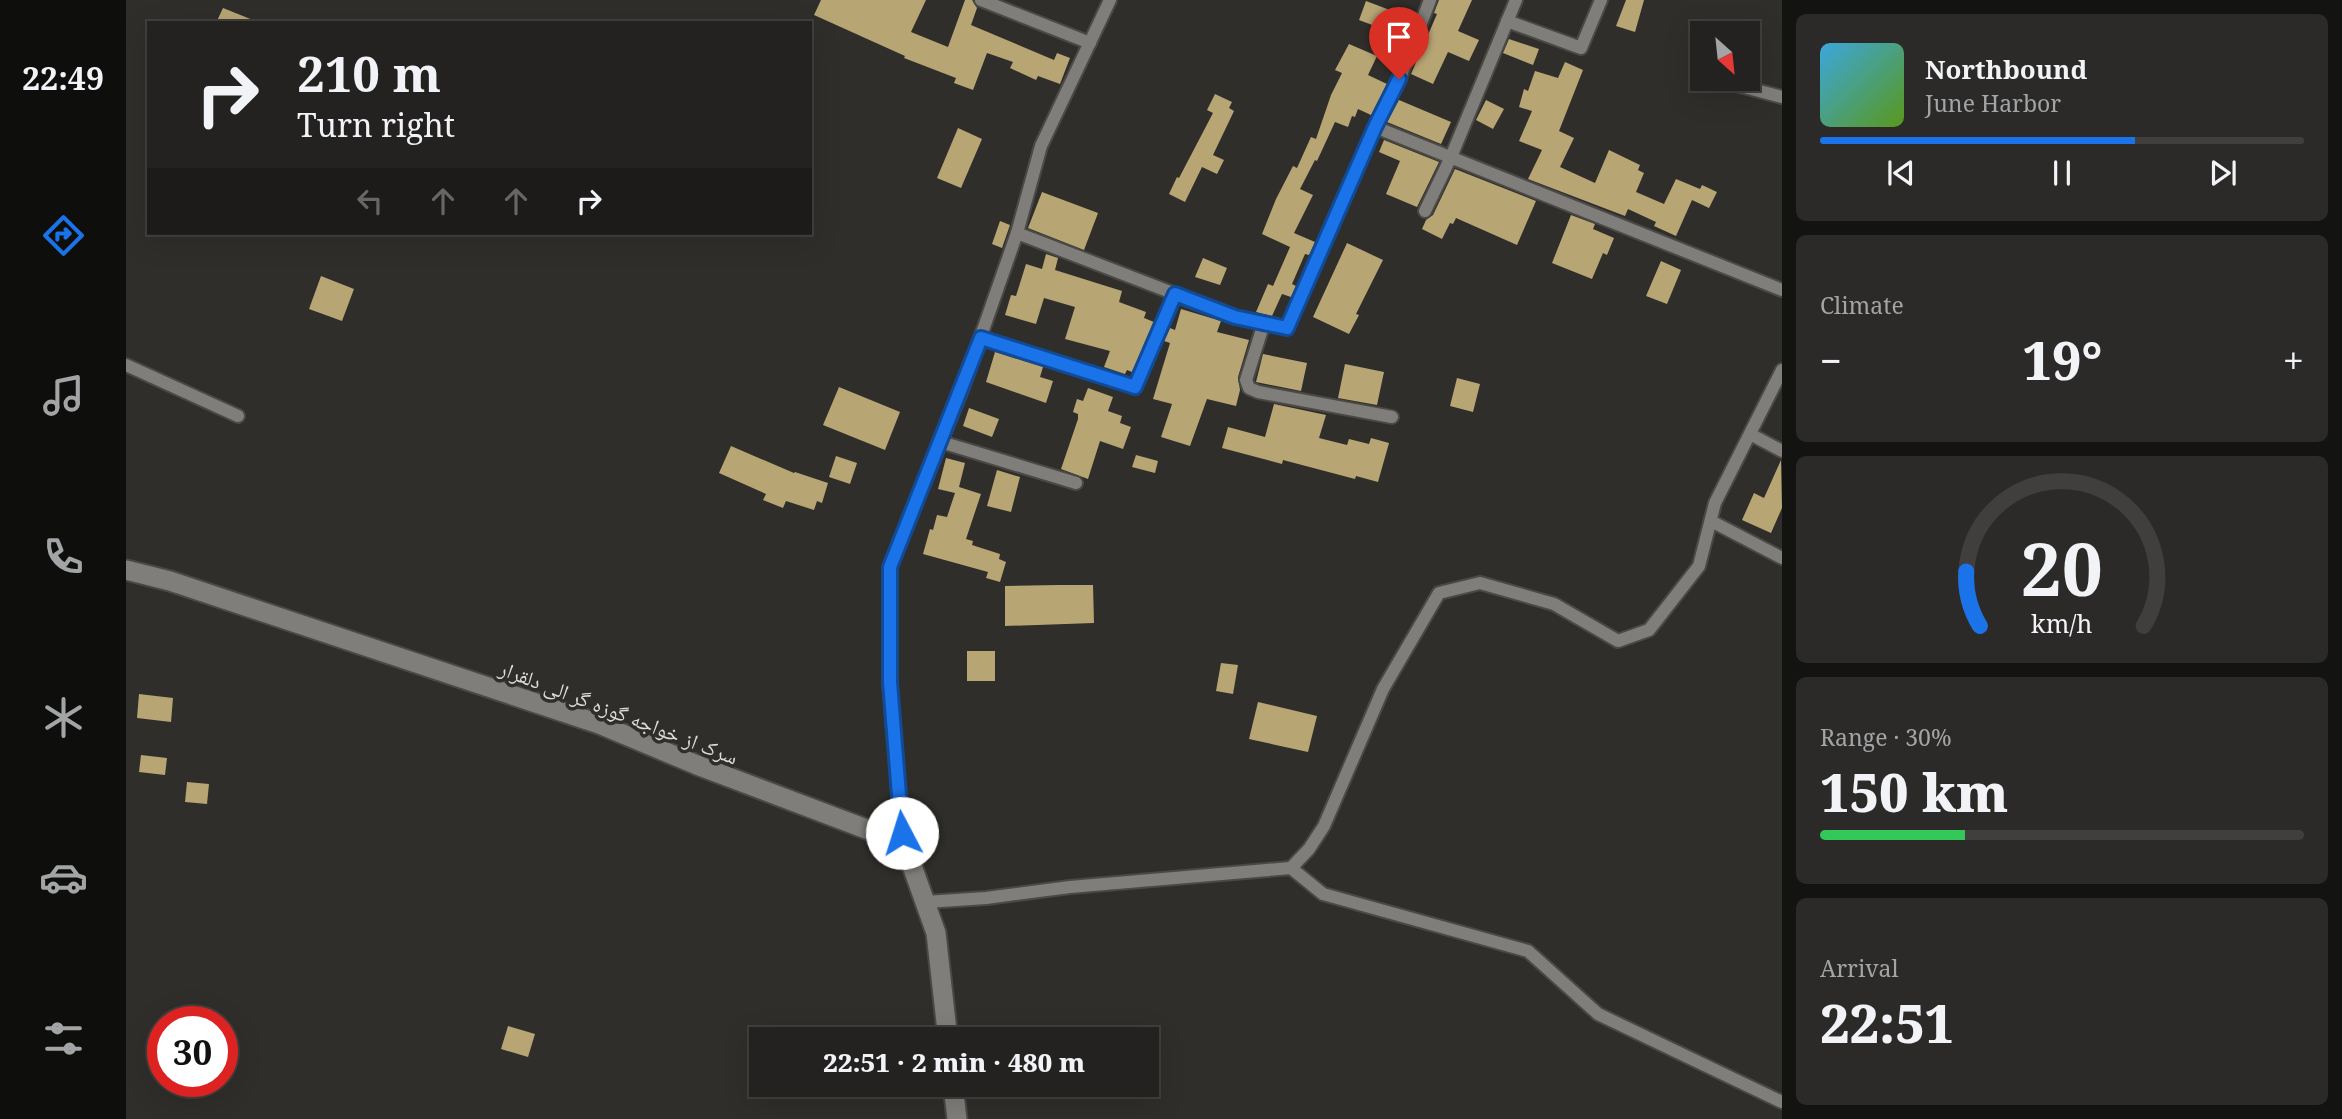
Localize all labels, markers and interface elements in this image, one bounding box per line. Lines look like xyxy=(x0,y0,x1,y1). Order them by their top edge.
pin xyxy=(1369,7,1429,79)
icon: arrive xyxy=(1380,18,1418,56)
north arrow xyxy=(1690,21,1760,91)
map controls xyxy=(1690,21,1760,91)
text: 210 m xyxy=(297,40,441,106)
icon: right xyxy=(182,49,273,140)
text: Northbound xyxy=(1925,51,2087,87)
text: 22:49 xyxy=(22,56,104,99)
text: June Harbor xyxy=(1925,87,2061,119)
text: Turn right xyxy=(297,103,455,146)
icon: previous xyxy=(1882,154,1920,192)
icon: pause xyxy=(2043,154,2081,192)
icon: next xyxy=(2204,154,2242,192)
icon: left xyxy=(351,182,389,220)
icon: ahead xyxy=(424,182,462,220)
icon: ahead xyxy=(497,182,535,220)
icon: right xyxy=(570,182,608,220)
icon: directions xyxy=(39,211,88,260)
text: Climate xyxy=(1820,289,1904,321)
text: 19° xyxy=(2022,324,2102,395)
text: − xyxy=(1820,334,1842,386)
text: + xyxy=(2283,334,2304,386)
icon: music xyxy=(39,371,88,420)
text: 20 xyxy=(2021,518,2103,617)
icon: phone xyxy=(39,532,88,581)
text: km/h xyxy=(2031,605,2093,639)
street label: سرک از خواجه گوزه گر الی دلقرار xyxy=(495,653,742,770)
icon: climate xyxy=(39,693,88,742)
text: Range · 30% xyxy=(1820,721,1952,753)
text: 150 km xyxy=(1820,756,2008,827)
position arrow xyxy=(865,796,939,870)
icon: car xyxy=(39,853,88,902)
text: Arrival xyxy=(1820,952,1899,984)
text: 22:51 xyxy=(1820,987,1954,1058)
speed limit sign: 30 xyxy=(147,1006,238,1097)
icon: filters xyxy=(39,1014,88,1063)
text: 22:51 · 2 min · 480 m xyxy=(823,1044,1085,1080)

